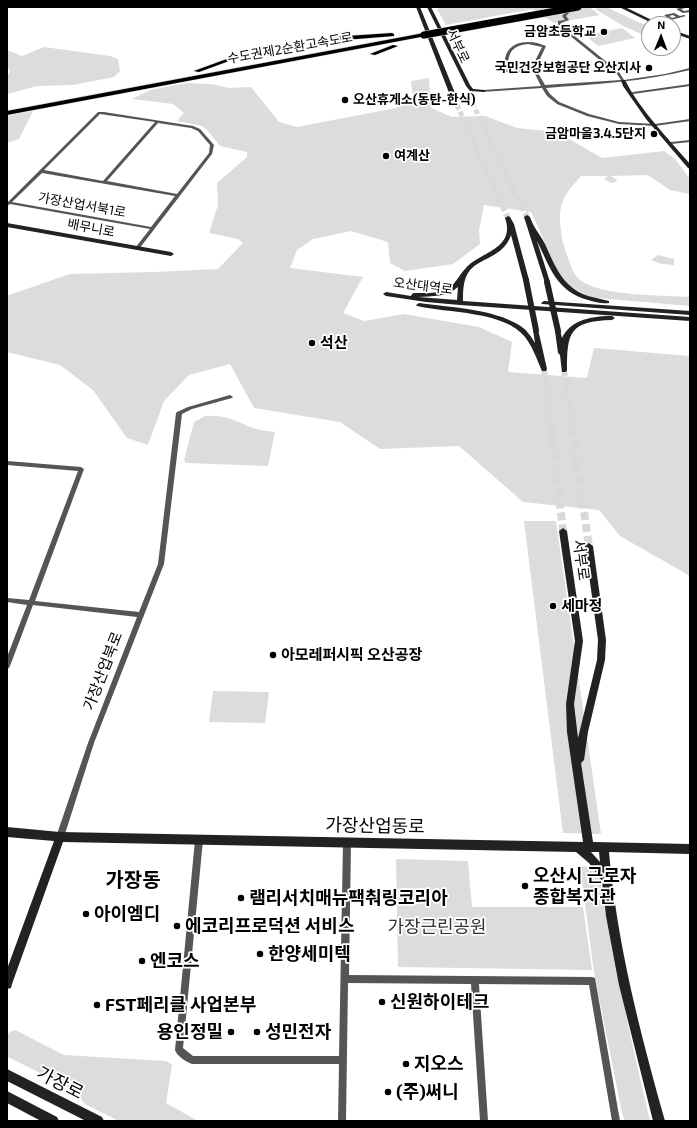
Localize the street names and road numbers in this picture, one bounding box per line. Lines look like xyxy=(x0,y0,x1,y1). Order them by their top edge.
street label: 서부로 xyxy=(443,26,473,66)
street label: 수도권제2순환고속도로 xyxy=(226,29,354,67)
street label: 가장산업서북1로 xyxy=(37,190,127,220)
street label: 배무니로 xyxy=(66,216,116,240)
street label: 오산대역로 xyxy=(392,275,454,297)
street label: 서부로 xyxy=(569,538,593,582)
street label: 가장산업북로 xyxy=(80,629,126,713)
street label: 가장산업동로 xyxy=(325,814,425,838)
street label: 가장로 xyxy=(33,1062,87,1104)

